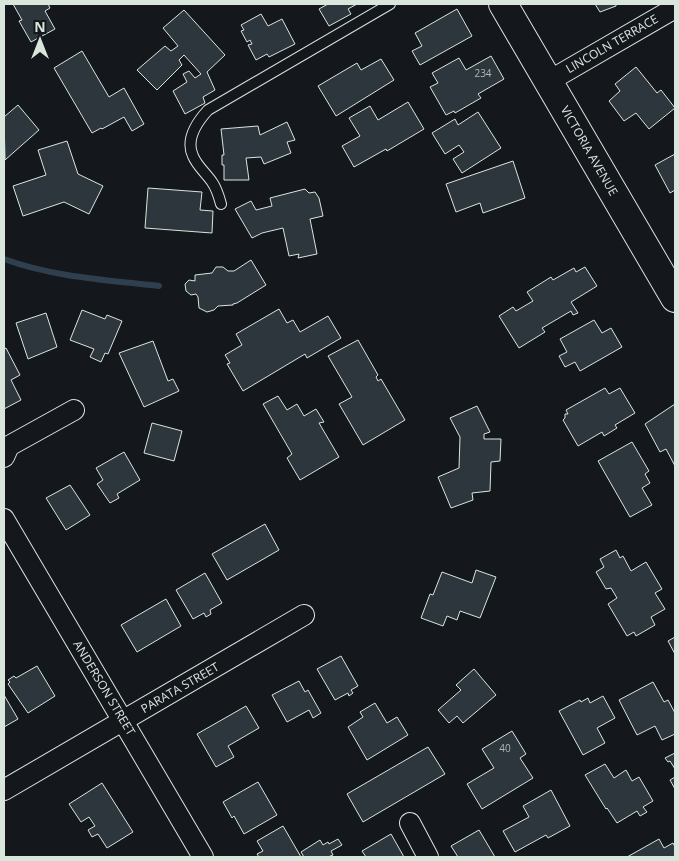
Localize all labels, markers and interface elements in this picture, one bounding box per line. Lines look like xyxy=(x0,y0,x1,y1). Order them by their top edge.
street label: LINCOLN TERRACE xyxy=(563,10,661,77)
north arrow xyxy=(15,15,65,65)
text: N xyxy=(34,17,46,36)
house number: 234 xyxy=(474,66,492,80)
street label: VICTORIA AVENUE xyxy=(557,103,622,199)
street label: ANDERSON STREET xyxy=(69,637,140,739)
street label: PARATA STREET xyxy=(138,658,222,717)
house number: 40 xyxy=(499,741,511,755)

